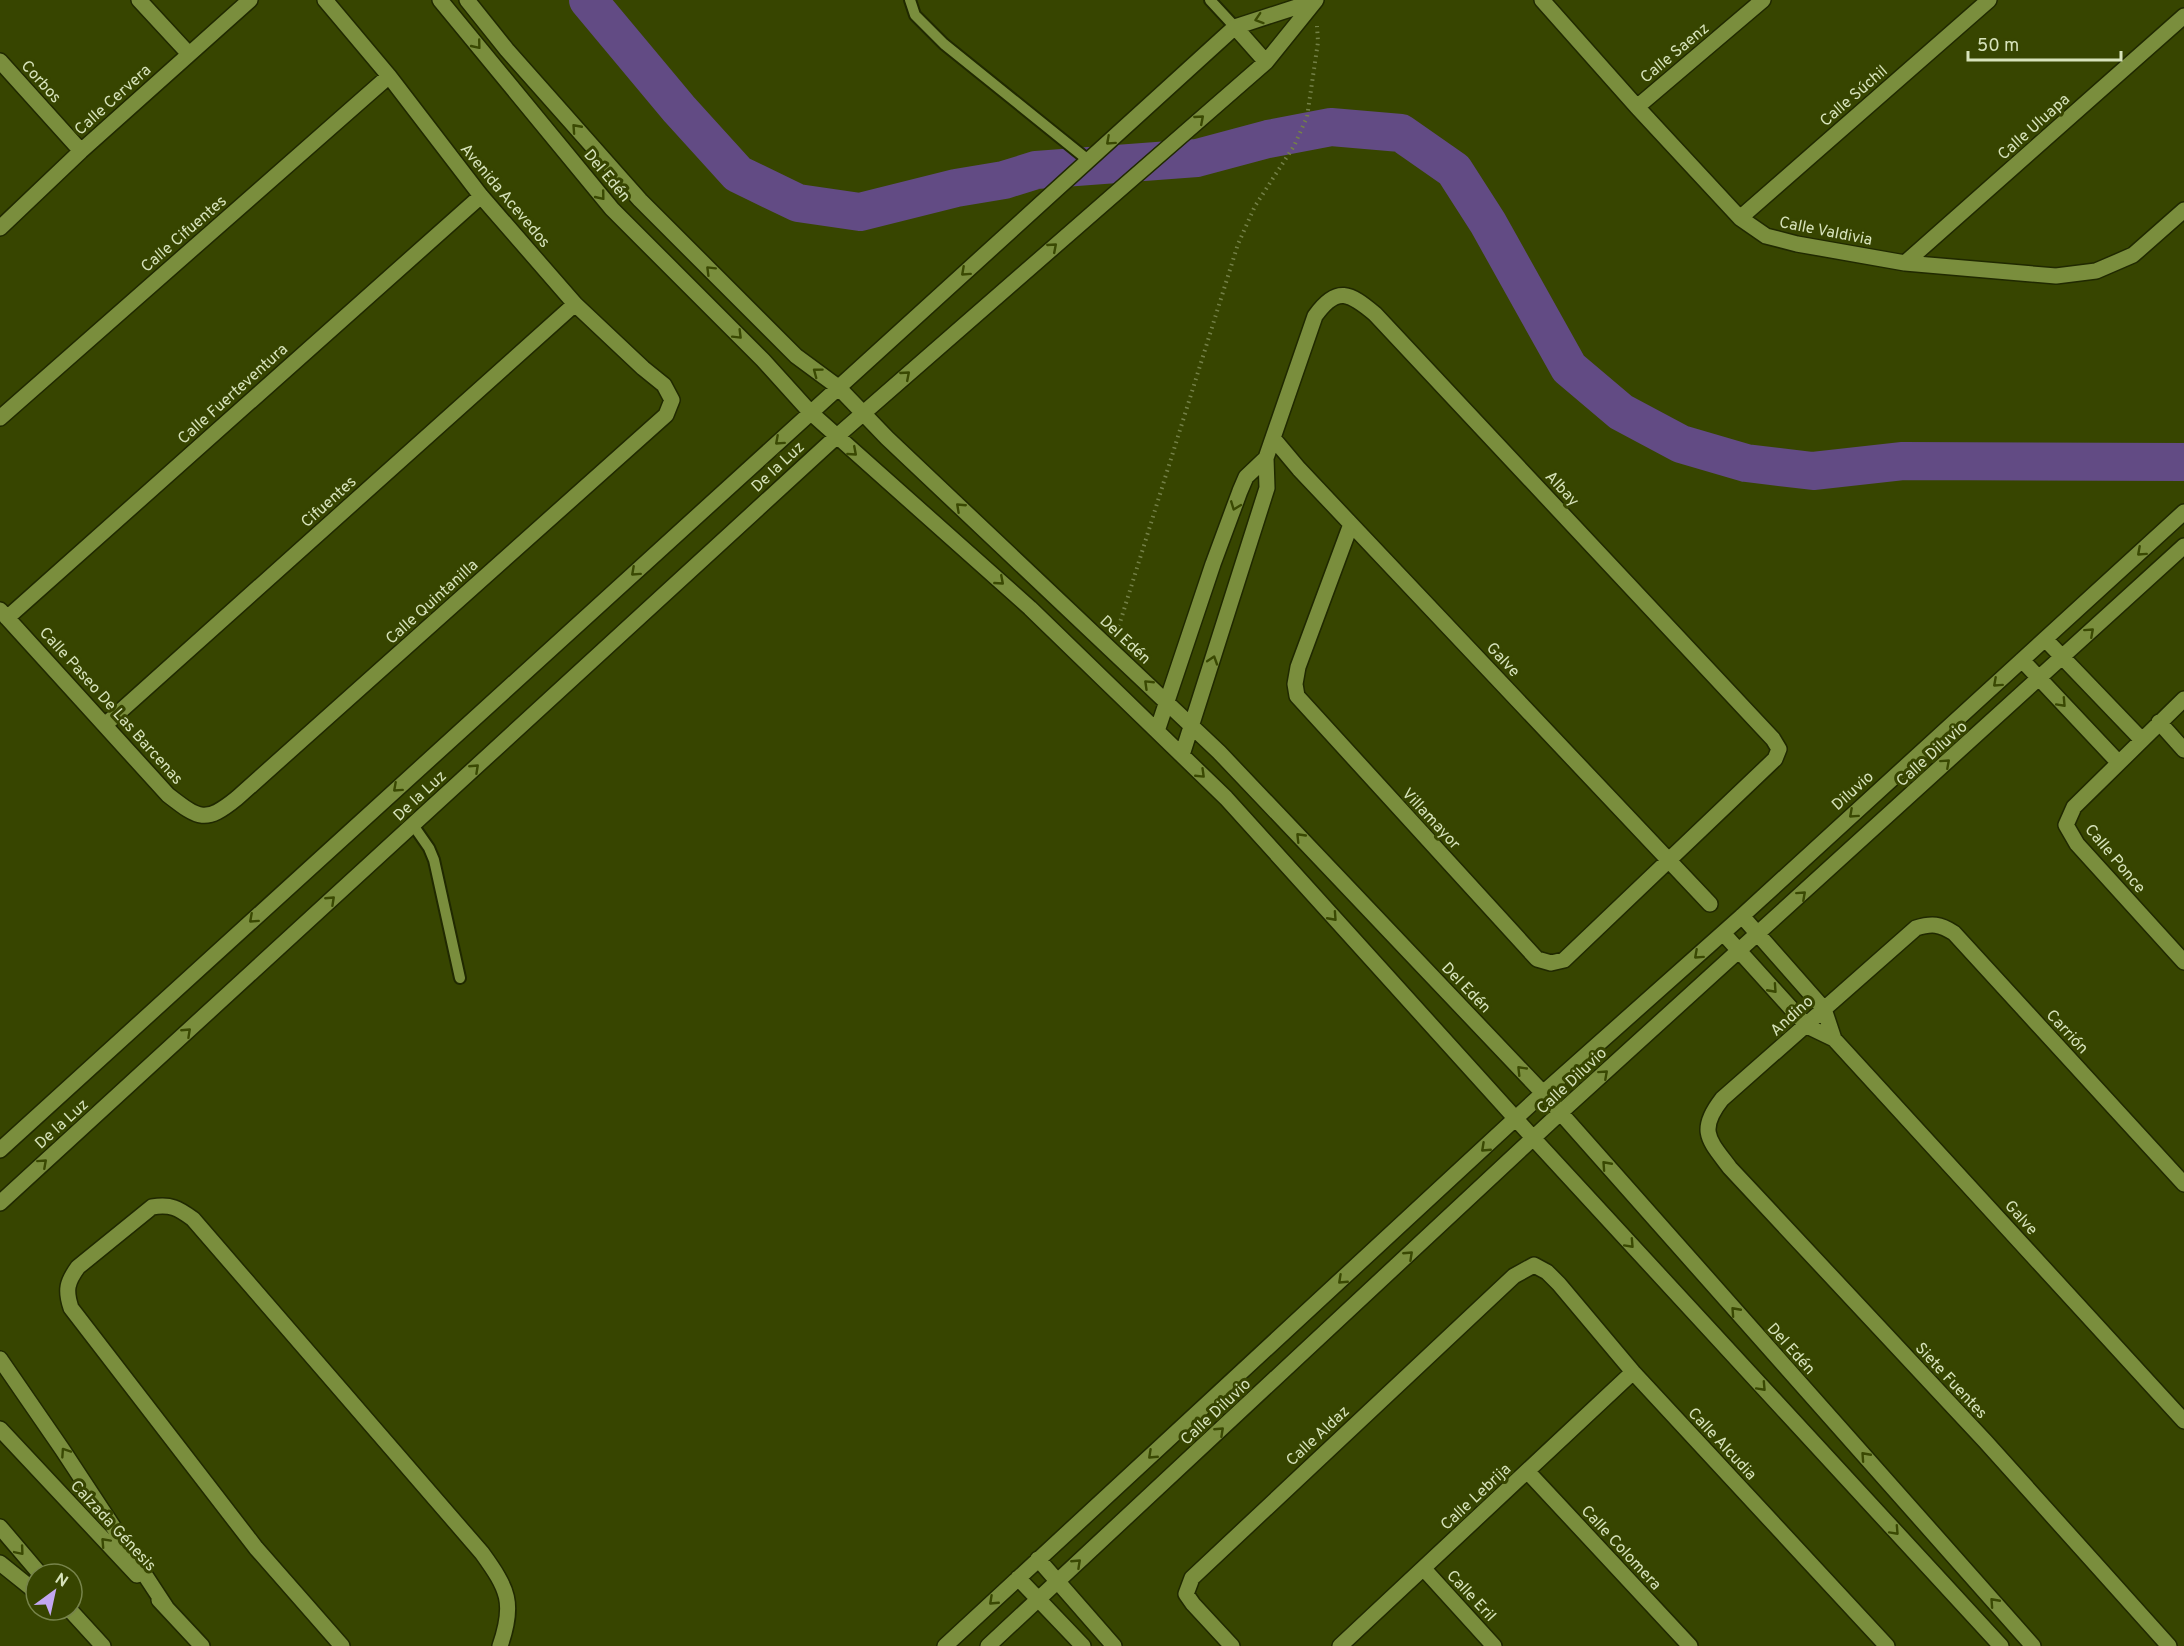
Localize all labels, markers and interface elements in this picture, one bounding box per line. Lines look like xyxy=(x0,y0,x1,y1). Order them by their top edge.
one-way arrow xyxy=(1254,12,1265,24)
street label: Calle Saenz xyxy=(1637,19,1714,88)
scale bar xyxy=(1968,24,2121,62)
text: 50 m xyxy=(1977,35,2019,58)
one-way arrow xyxy=(470,38,481,49)
street label: Corbos xyxy=(16,57,65,108)
street label: Calle Cervera xyxy=(71,61,156,140)
street label: Calle Súchil xyxy=(1816,62,1892,131)
street label: Calle Uluapa xyxy=(1994,90,2075,165)
one-way arrow xyxy=(1194,115,1204,126)
one-way arrow xyxy=(572,124,583,135)
one-way arrow xyxy=(1106,134,1116,145)
street label: Avenida Acevedos xyxy=(455,140,554,252)
street label: Del Edén xyxy=(579,146,634,207)
one-way arrow xyxy=(593,189,604,200)
street label: Calle Cifuentes xyxy=(137,192,231,277)
street label: Calle Valdivia xyxy=(1777,213,1874,251)
one-way arrow xyxy=(1046,243,1057,254)
one-way arrow xyxy=(961,265,972,276)
one-way arrow xyxy=(706,266,717,277)
one-way arrow xyxy=(730,327,741,338)
street label: Calle Fuerteventura xyxy=(174,340,292,449)
one-way arrow xyxy=(812,368,823,379)
one-way arrow xyxy=(899,371,910,382)
one-way arrow xyxy=(775,434,786,445)
street label: De la Luz xyxy=(748,438,809,497)
one-way arrow xyxy=(846,445,857,456)
street label: Albay xyxy=(1540,468,1583,511)
street label: Cifuentes xyxy=(297,472,361,533)
one-way arrow xyxy=(1229,500,1242,511)
one-way arrow xyxy=(956,503,966,514)
one-way arrow xyxy=(2137,544,2148,555)
street label: Calle Quintanilla xyxy=(382,556,483,649)
one-way arrow xyxy=(631,565,642,576)
one-way arrow xyxy=(993,574,1003,585)
street label: Del Edén xyxy=(1095,612,1154,669)
street label: Calle Paseo De Las Barcenas xyxy=(34,623,187,789)
one-way arrow xyxy=(2083,628,2094,639)
street label: Galve xyxy=(1481,639,1524,682)
one-way arrow xyxy=(1206,655,1218,666)
one-way arrow xyxy=(1993,676,2004,687)
one-way arrow xyxy=(1144,680,1154,691)
one-way arrow xyxy=(2055,696,2066,707)
street label: Calle Diluvio xyxy=(1893,717,1972,792)
one-way arrow xyxy=(1939,759,1950,770)
one-way arrow xyxy=(468,764,478,775)
street label: De la Luz xyxy=(390,767,451,826)
one-way arrow xyxy=(1194,767,1204,778)
street label: Diluvio xyxy=(1828,767,1878,815)
one-way arrow xyxy=(394,781,404,792)
street label: Villamayor xyxy=(1397,784,1464,854)
one-way arrow xyxy=(1849,807,1860,818)
street label: Calle Ponce xyxy=(2080,820,2149,898)
one-way arrow xyxy=(1296,834,1307,844)
one-way arrow xyxy=(1795,891,1806,902)
one-way arrow xyxy=(324,896,335,907)
one-way arrow xyxy=(1326,910,1337,921)
one-way arrow xyxy=(249,912,260,923)
one-way arrow xyxy=(1694,948,1705,959)
street label: Del Edén xyxy=(1437,959,1495,1018)
one-way arrow xyxy=(1766,982,1777,993)
street label: Andino xyxy=(1767,992,1818,1041)
street label: Carrión xyxy=(2041,1006,2092,1059)
one-way arrow xyxy=(180,1028,191,1039)
street label: Calle Diluvio xyxy=(1533,1044,1612,1119)
one-way arrow xyxy=(1517,1066,1528,1077)
one-way arrow xyxy=(1597,1070,1607,1081)
street label: De la Luz xyxy=(31,1095,93,1154)
one-way arrow xyxy=(1482,1141,1492,1152)
one-way arrow xyxy=(37,1159,47,1170)
one-way arrow xyxy=(1602,1161,1613,1171)
street label: Galve xyxy=(2000,1197,2041,1240)
one-way arrow xyxy=(1623,1237,1634,1248)
one-way arrow xyxy=(1402,1251,1413,1262)
one-way arrow xyxy=(1338,1273,1348,1284)
one-way arrow xyxy=(1731,1307,1742,1317)
street label: Del Edén xyxy=(1762,1319,1819,1379)
street label: Siete Fuentes xyxy=(1910,1339,1991,1424)
street label: Calle Diluvio xyxy=(1177,1375,1256,1450)
one-way arrow xyxy=(1755,1380,1766,1391)
street label: Calle Aldaz xyxy=(1282,1402,1354,1471)
street label: Calle Alcudia xyxy=(1683,1404,1760,1485)
one-way arrow xyxy=(1213,1427,1224,1438)
one-way arrow xyxy=(61,1448,72,1459)
one-way arrow xyxy=(1148,1448,1159,1459)
one-way arrow xyxy=(1861,1452,1872,1463)
street label: Calle Lebrija xyxy=(1437,1460,1516,1535)
street label: Calzada Génesis xyxy=(65,1477,160,1576)
street label: Calle Colomera xyxy=(1576,1502,1665,1595)
one-way arrow xyxy=(1888,1524,1899,1535)
one-way arrow xyxy=(101,1538,112,1548)
one-way arrow xyxy=(13,1544,24,1555)
one-way arrow xyxy=(1070,1559,1081,1570)
north arrow xyxy=(24,1562,84,1622)
street label: Calle Eril xyxy=(1442,1566,1499,1626)
text: N xyxy=(51,1570,71,1593)
one-way arrow xyxy=(989,1594,1000,1605)
one-way arrow xyxy=(1990,1598,2001,1609)

